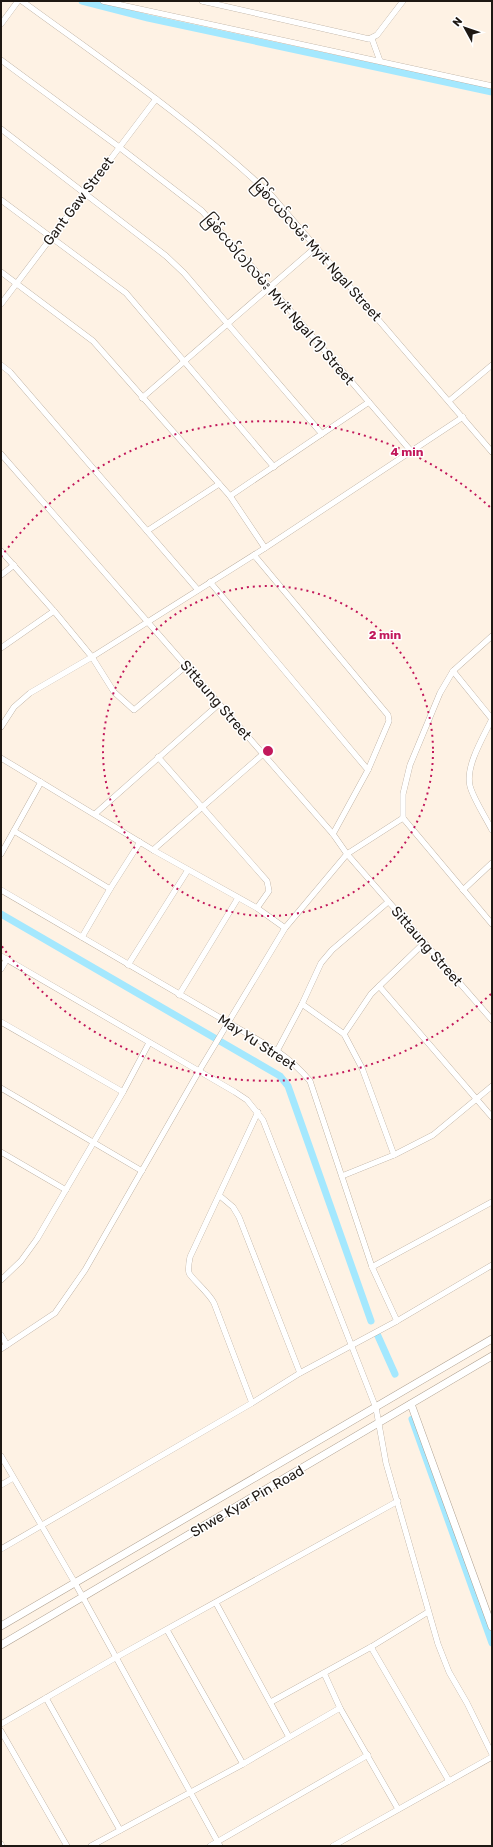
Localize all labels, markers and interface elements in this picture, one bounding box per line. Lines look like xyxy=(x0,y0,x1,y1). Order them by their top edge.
north arrow xyxy=(445,8,485,48)
text: N xyxy=(450,15,465,29)
street label: Gant Gaw Street xyxy=(40,153,118,249)
street label: မြစ်ငယ်လမ်း Myit Ngal Street xyxy=(246,175,387,327)
street label: မြစ်ငယ်(၁)လမ်း Myit Ngal (1) Street xyxy=(197,209,360,391)
text: 4 min xyxy=(391,445,424,459)
text: 2 min xyxy=(369,628,402,642)
street label: Sittaung Street xyxy=(176,657,255,744)
centre of rings xyxy=(261,744,275,758)
street label: Sittaung Street xyxy=(387,903,466,990)
street label: May Yu Street xyxy=(215,1011,299,1074)
street label: Shwe Kyar Pin Road xyxy=(187,1462,307,1541)

